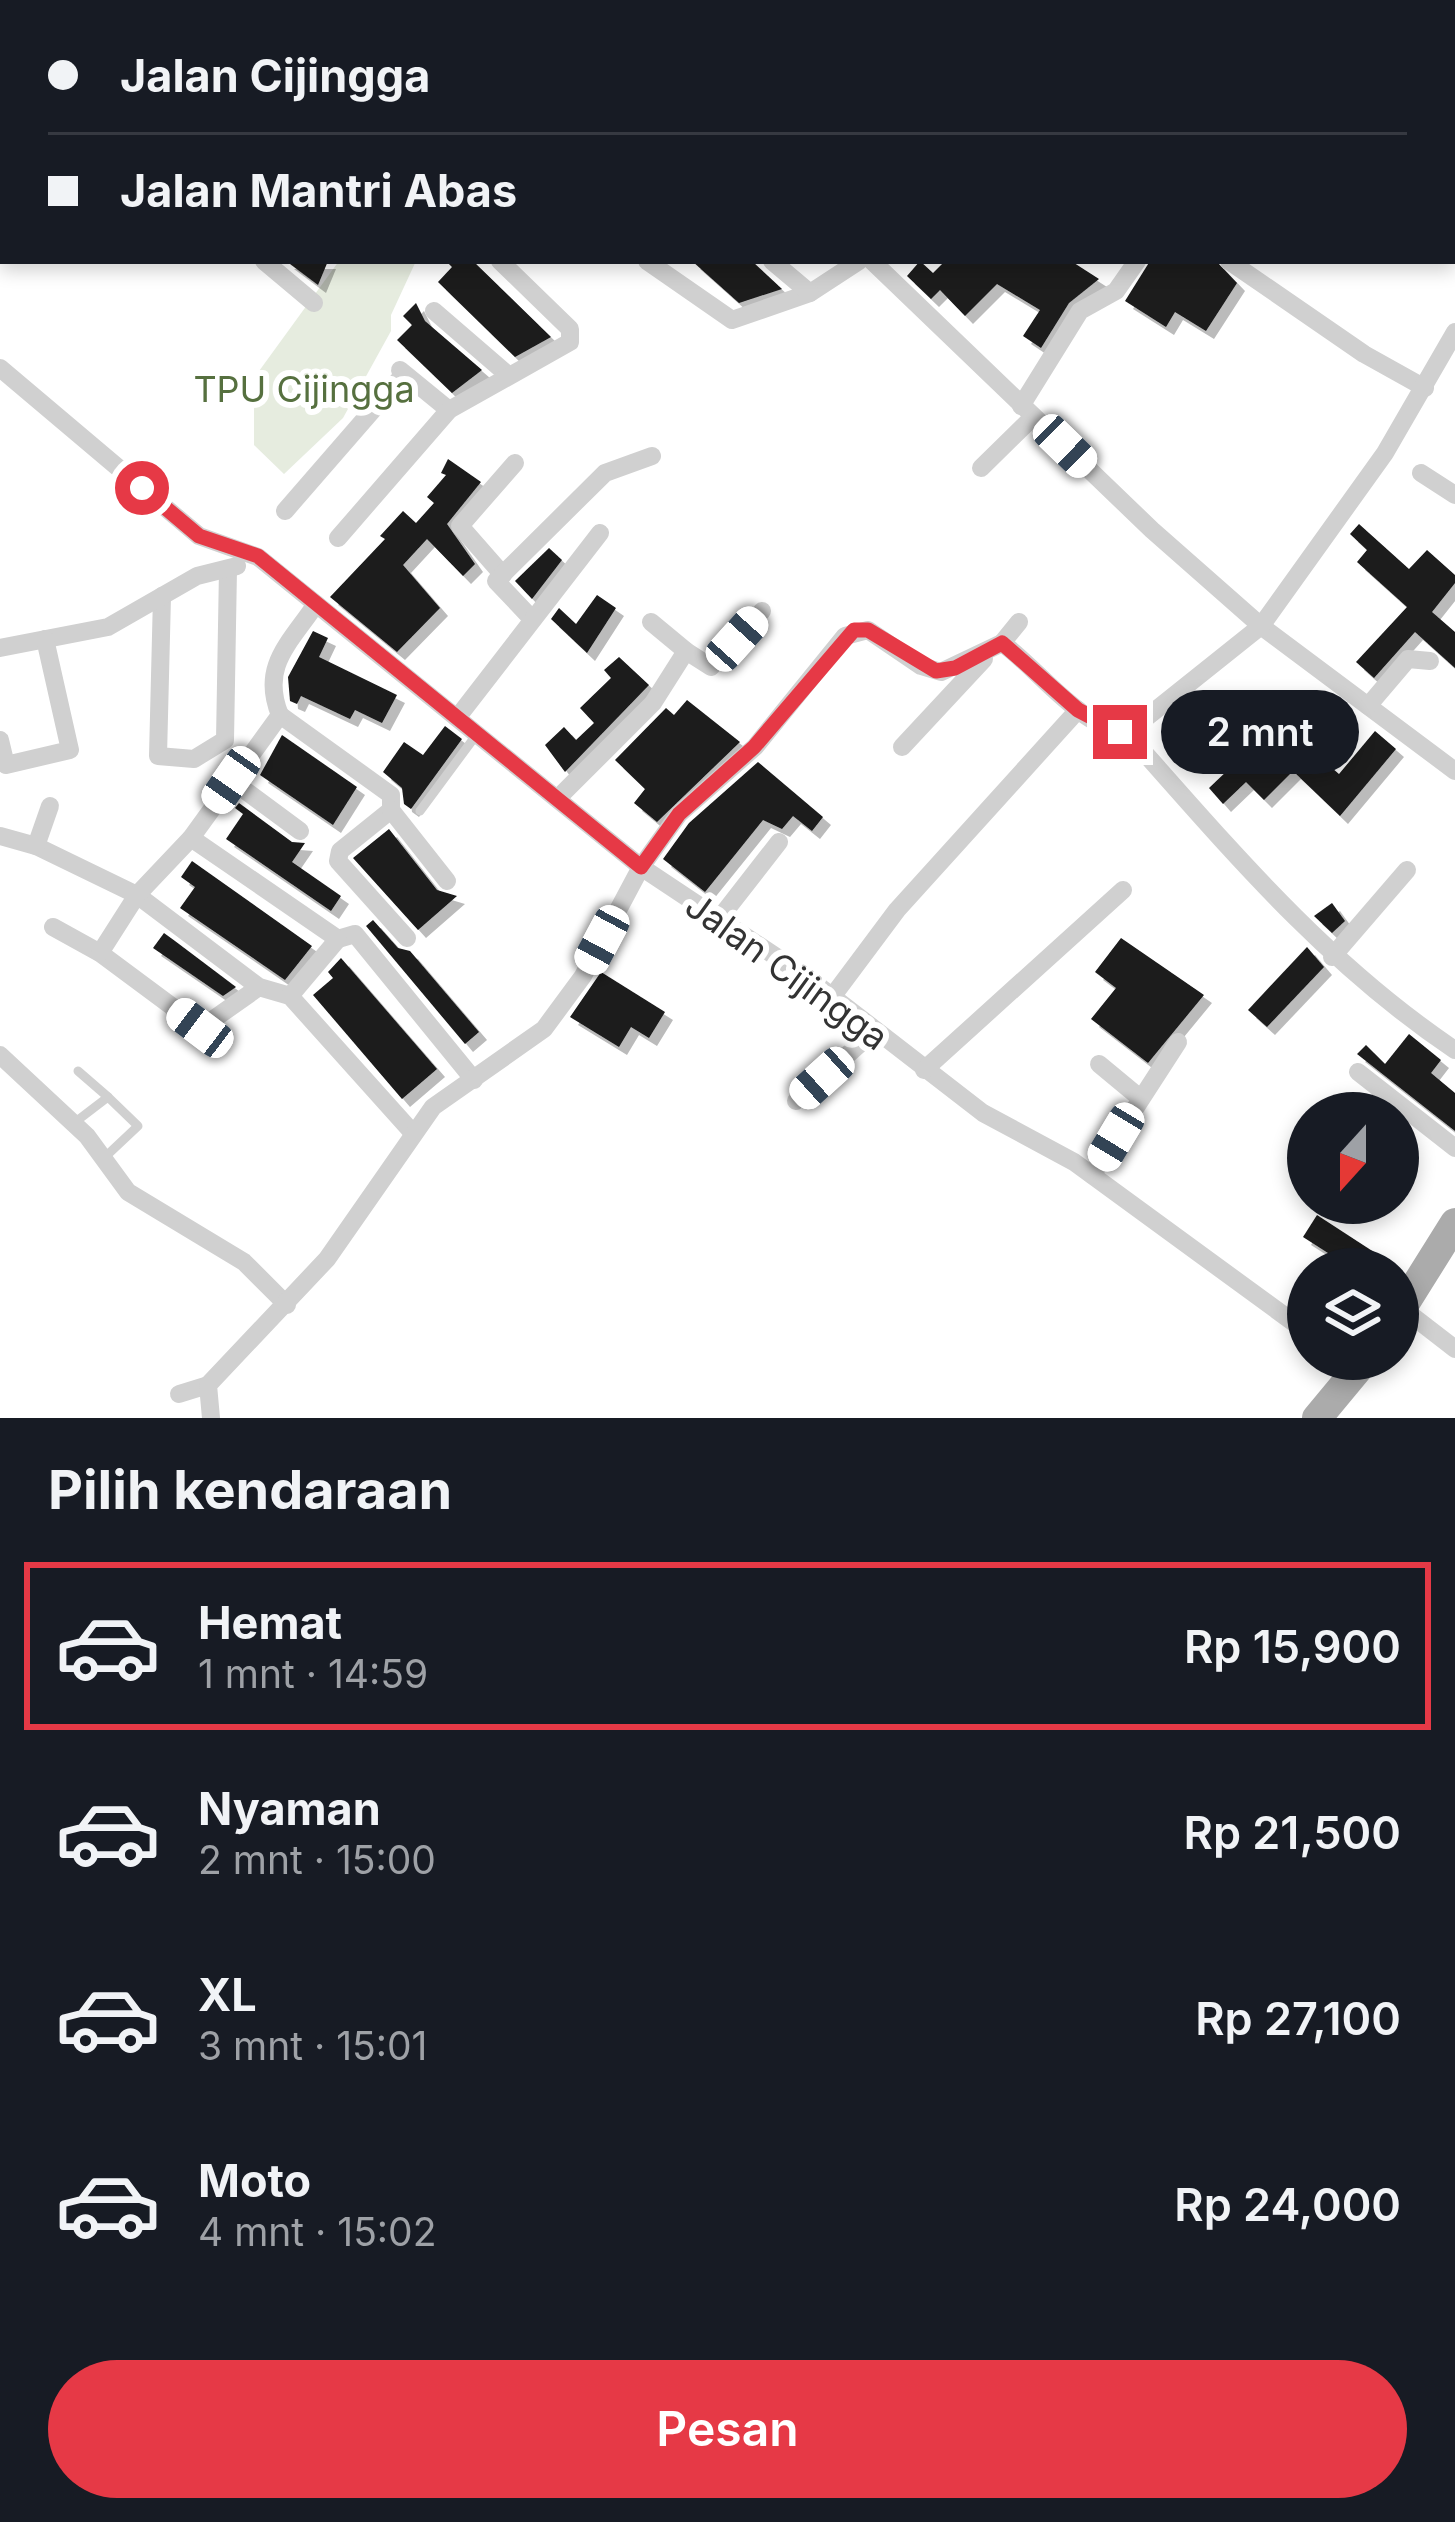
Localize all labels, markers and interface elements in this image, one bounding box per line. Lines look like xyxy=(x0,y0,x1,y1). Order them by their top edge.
text: Jalan Cijingga xyxy=(120,48,430,103)
text: Jalan Mantri Abas xyxy=(120,163,517,218)
park label: TPU Cijingga xyxy=(193,367,415,411)
car xyxy=(1027,408,1103,484)
route start xyxy=(115,461,169,515)
car xyxy=(700,600,774,678)
callout: 2 mnt xyxy=(1162,690,1360,774)
route end xyxy=(1093,705,1147,759)
text: 2 mnt xyxy=(1207,708,1313,755)
car xyxy=(196,740,266,820)
street label: Jalan Cijingga xyxy=(677,883,897,1059)
car xyxy=(569,900,635,980)
car xyxy=(160,992,240,1064)
car xyxy=(783,1041,861,1115)
north arrow xyxy=(1287,1092,1419,1224)
map controls xyxy=(1287,1092,1419,1380)
car xyxy=(1082,1097,1150,1177)
button: layers xyxy=(1287,1248,1419,1380)
text: Pilih kendaraan xyxy=(48,1457,452,1522)
icon: car xyxy=(54,1592,162,1700)
text: Hemat xyxy=(198,1595,342,1650)
text: Rp 15,900 xyxy=(1184,1619,1401,1674)
text: 1 mnt · 14:59 xyxy=(198,1650,428,1697)
icon: car xyxy=(54,1778,162,1886)
text: Nyaman xyxy=(198,1781,381,1836)
text: Rp 21,500 xyxy=(1184,1805,1401,1860)
text: 2 mnt · 15:00 xyxy=(198,1836,436,1883)
icon: car xyxy=(54,1964,162,2072)
text: XL xyxy=(198,1967,257,2022)
text: Rp 27,100 xyxy=(1195,1991,1401,2046)
text: 3 mnt · 15:01 xyxy=(198,2022,427,2069)
icon: car xyxy=(54,2150,162,2258)
text: Moto xyxy=(198,2153,311,2208)
text: Rp 24,000 xyxy=(1174,2177,1401,2232)
text: 4 mnt · 15:02 xyxy=(198,2208,437,2255)
button: Pesan xyxy=(48,2360,1407,2498)

